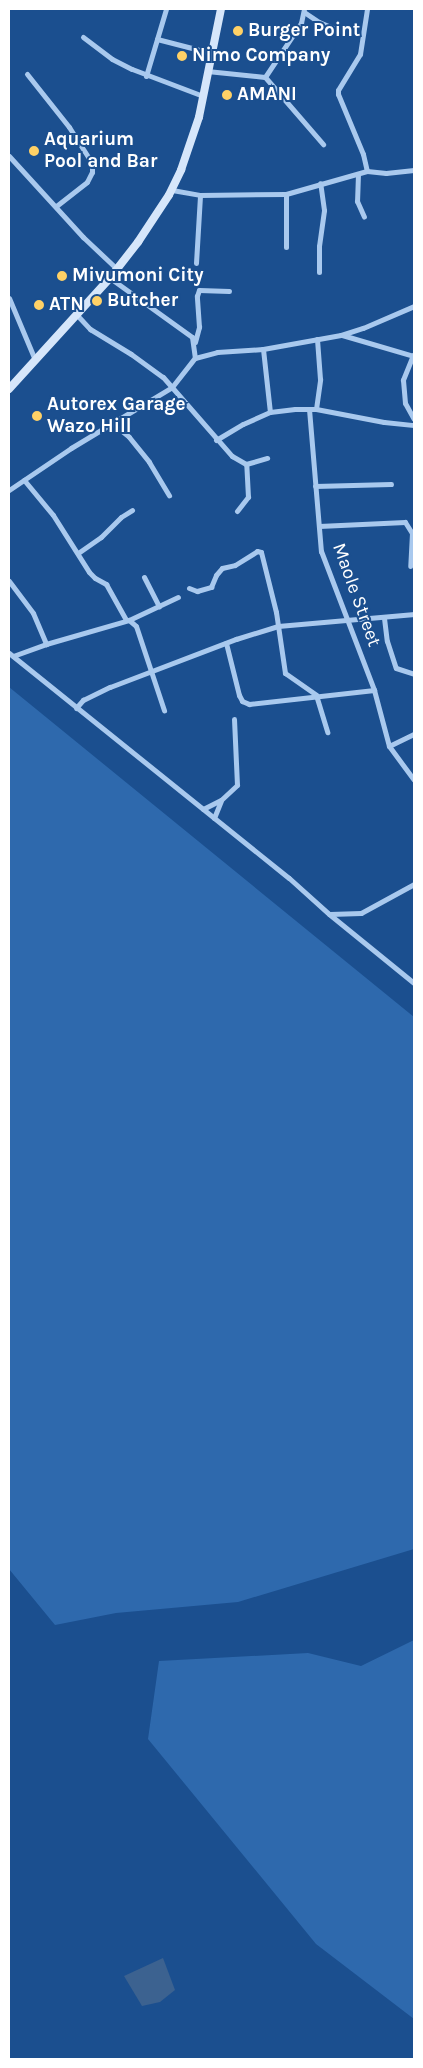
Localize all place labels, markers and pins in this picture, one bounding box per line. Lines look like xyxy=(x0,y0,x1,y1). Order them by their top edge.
place label: Burger Point xyxy=(248,20,360,42)
marker: Burger Point xyxy=(232,25,244,37)
place label: Nimo Company xyxy=(192,45,330,67)
marker: Nimo Company xyxy=(176,50,188,62)
place label: AMANI xyxy=(237,84,297,106)
marker: AMANI xyxy=(221,89,233,101)
place label: Aquarium Pool and Bar xyxy=(44,129,157,173)
marker: Aquarium Pool and Bar xyxy=(28,145,40,157)
place label: Mivumoni City xyxy=(72,265,204,287)
marker: Mivumoni City xyxy=(56,270,68,282)
place label: Butcher xyxy=(107,290,178,312)
place label: ATN xyxy=(49,294,84,316)
marker: Butcher xyxy=(91,295,103,307)
marker: ATN xyxy=(33,299,45,311)
place label: Autorex Garage Wazo Hill xyxy=(47,394,186,438)
marker: Autorex Garage Wazo Hill xyxy=(31,410,43,422)

